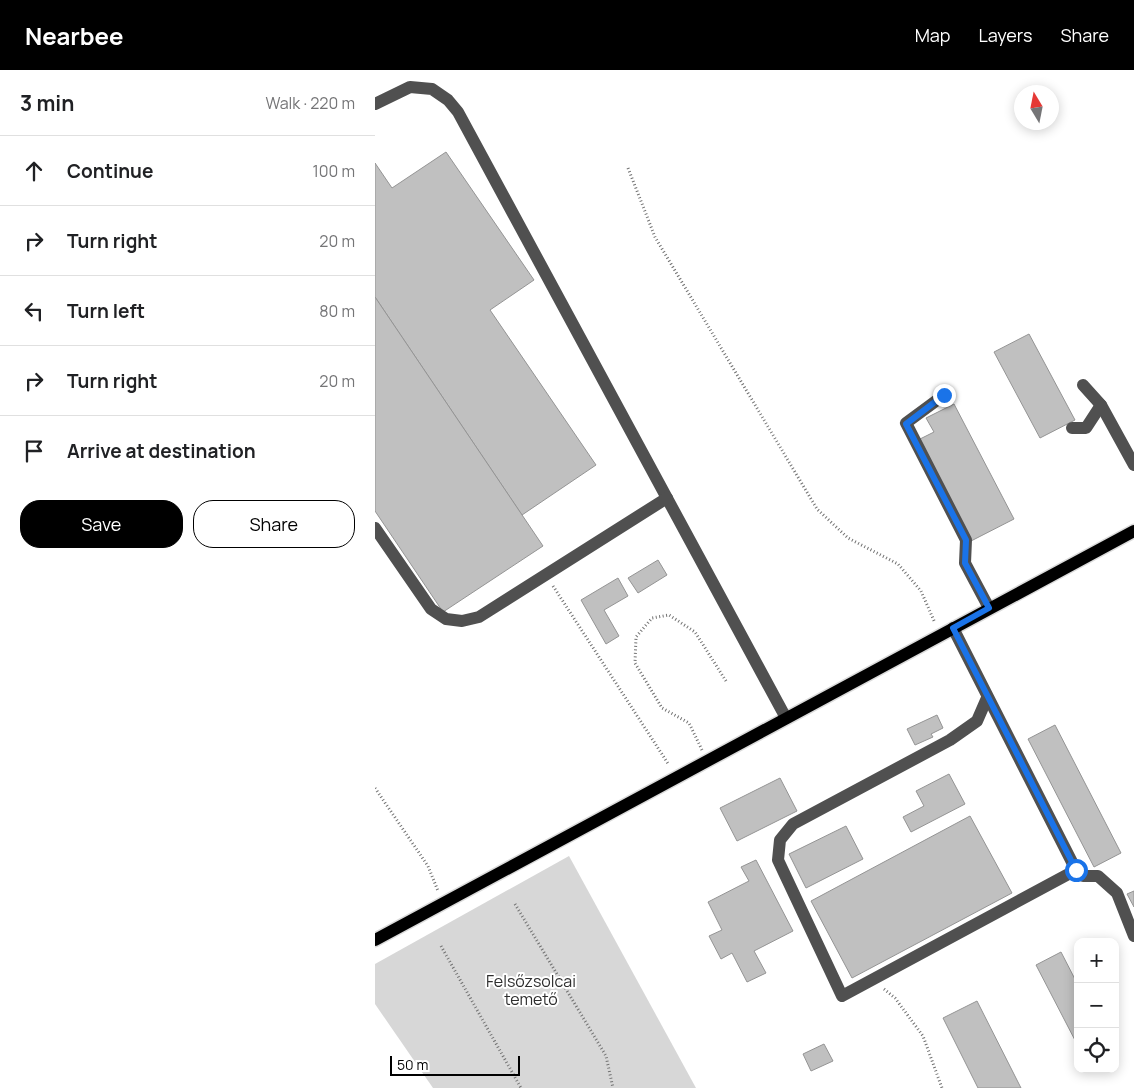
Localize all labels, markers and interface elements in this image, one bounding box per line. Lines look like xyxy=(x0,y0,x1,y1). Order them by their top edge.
text: Nearbee xyxy=(25,19,124,52)
text: Map xyxy=(915,23,950,47)
text: Layers xyxy=(978,23,1032,47)
text: Share xyxy=(1060,23,1109,47)
north arrow xyxy=(1014,85,1059,130)
text: 3 min xyxy=(20,89,74,117)
text: Walk · 220 m xyxy=(265,92,355,114)
icon: ahead xyxy=(20,157,48,185)
text: Continue xyxy=(67,158,153,184)
text: 100 m xyxy=(312,160,355,182)
icon: right xyxy=(20,227,48,255)
text: Turn right xyxy=(67,228,157,254)
text: 20 m xyxy=(319,230,355,252)
icon: left xyxy=(20,297,48,325)
text: Turn left xyxy=(67,298,145,324)
text: 80 m xyxy=(319,300,355,322)
icon: right xyxy=(20,367,48,395)
text: Turn right xyxy=(67,368,157,394)
text: 20 m xyxy=(319,370,355,392)
route end xyxy=(933,384,956,407)
icon: arrive xyxy=(20,437,48,465)
text: Arrive at destination xyxy=(67,438,256,464)
button: Save xyxy=(20,500,183,548)
button: Share xyxy=(193,500,355,548)
route start xyxy=(1065,859,1088,882)
map controls xyxy=(1074,938,1119,1073)
button: + xyxy=(1074,938,1119,983)
park label: Felsőzsolcai temető xyxy=(486,970,576,1010)
button: − xyxy=(1074,983,1119,1028)
button: locate xyxy=(1074,1028,1119,1073)
scale bar xyxy=(390,1053,520,1076)
text: 50 m xyxy=(397,1055,428,1074)

